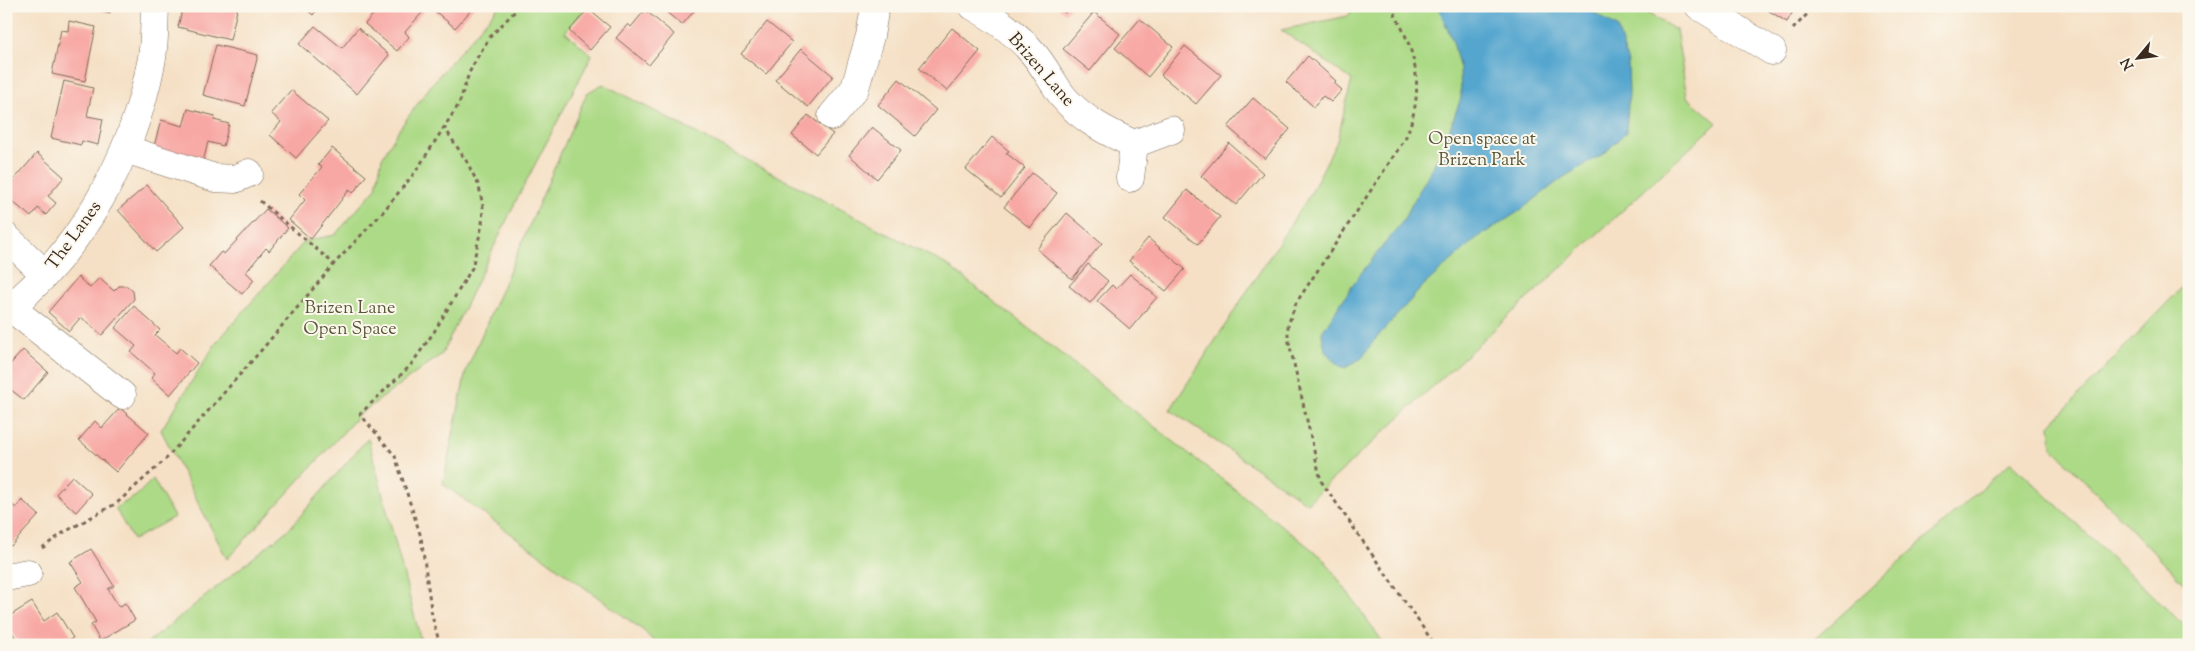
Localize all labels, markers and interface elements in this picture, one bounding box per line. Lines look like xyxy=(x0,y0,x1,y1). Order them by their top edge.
street label: Brizen Lane xyxy=(1001,27,1080,113)
north arrow xyxy=(2112,32,2162,82)
text: N xyxy=(2117,54,2140,73)
park label: Open space at Brizen Park xyxy=(1428,127,1536,174)
street label: The Lanes xyxy=(40,196,109,276)
park label: Brizen Lane Open Space xyxy=(303,296,397,343)

